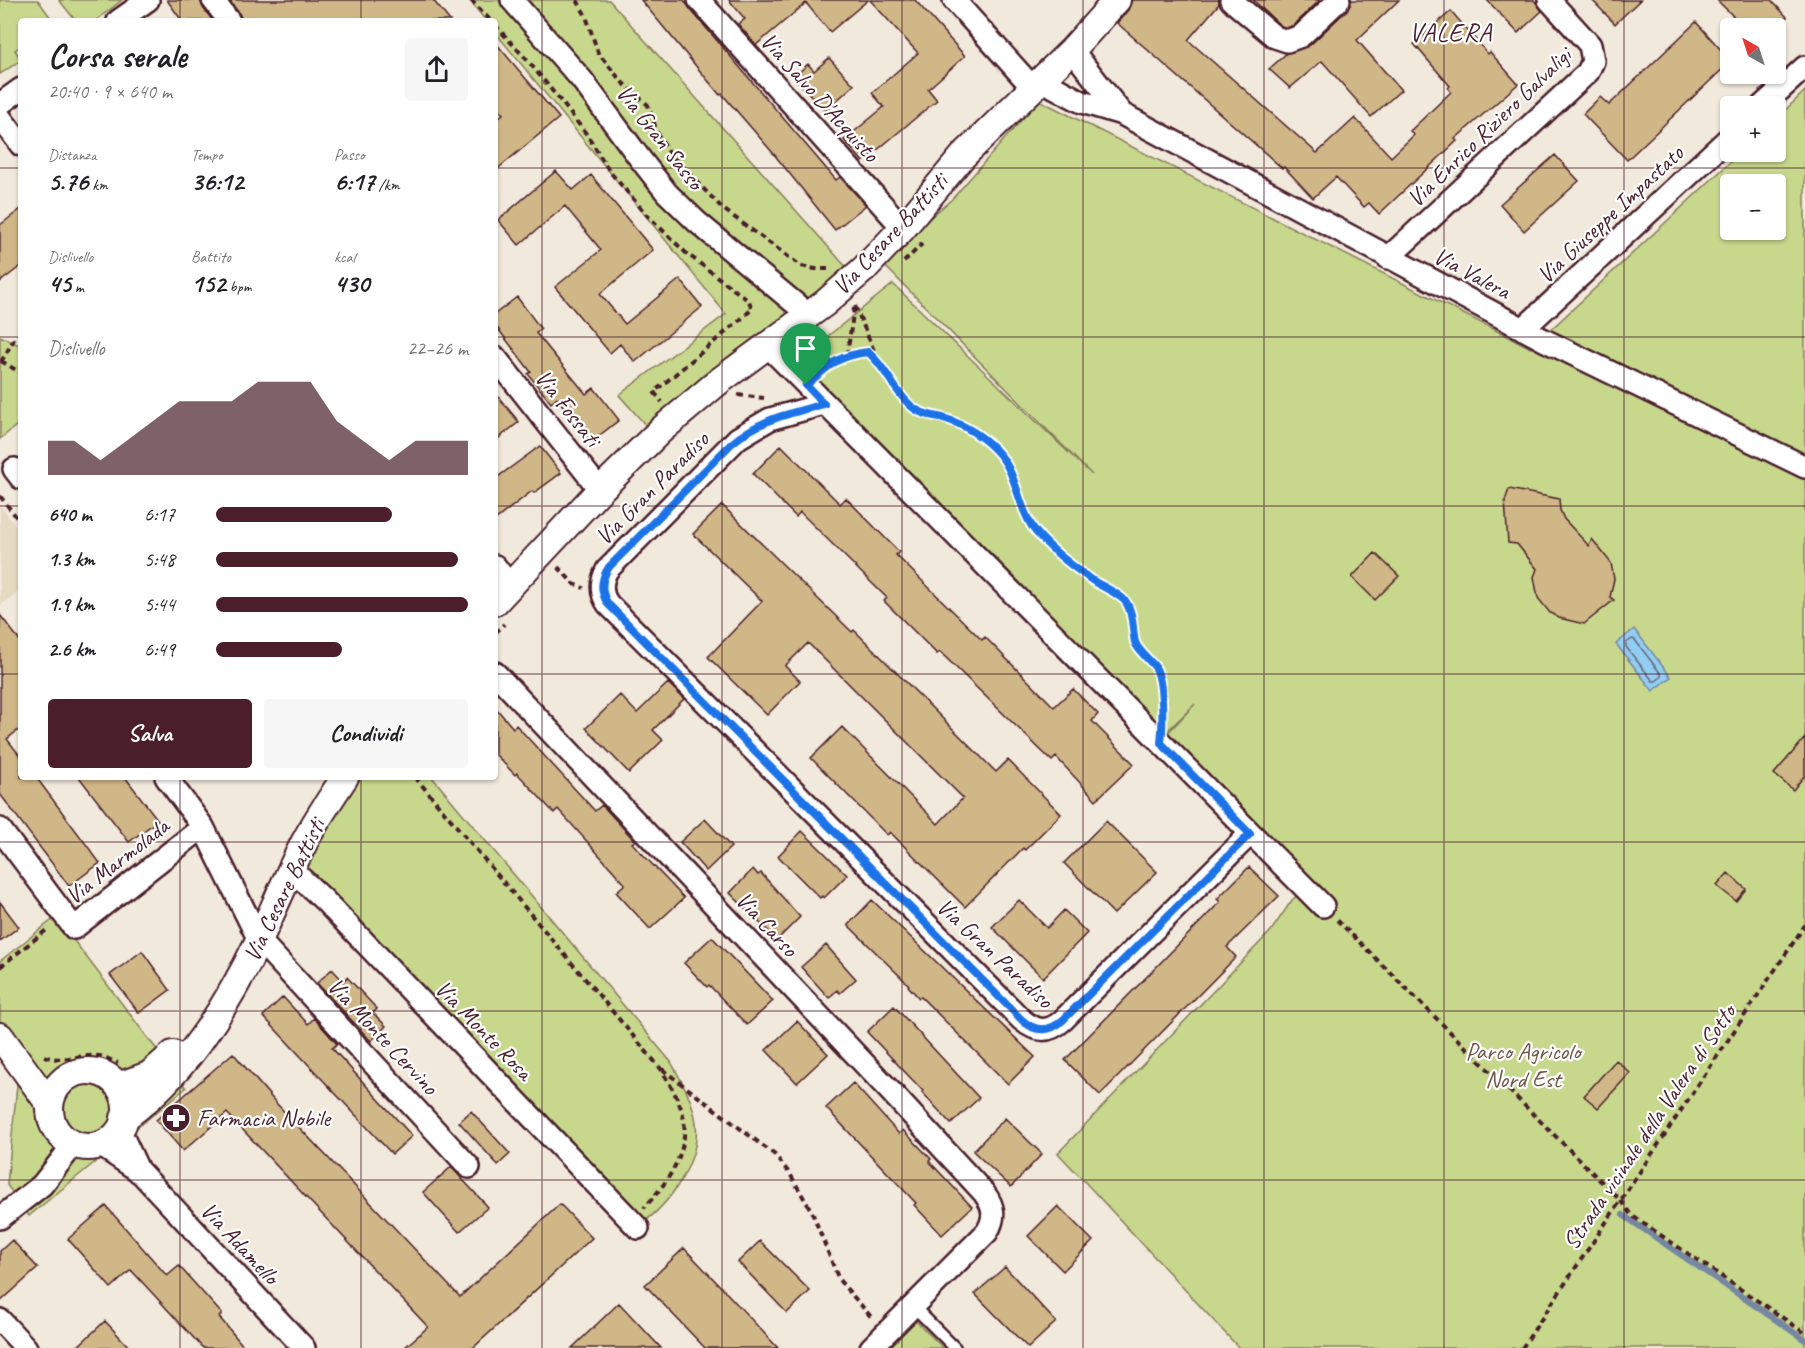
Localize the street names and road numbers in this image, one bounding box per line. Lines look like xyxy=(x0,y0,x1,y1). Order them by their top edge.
street label: Via Salvo D'Acquisto xyxy=(754,26,887,169)
street label: Via Enrico Riziero Galvaligi xyxy=(1401,38,1580,213)
street label: Via Gran Sasso xyxy=(610,78,712,198)
street label: Via Giuseppe Impastato xyxy=(1530,137,1691,290)
street label: Via Cesare Battisti xyxy=(826,165,956,301)
street label: Via Valera xyxy=(1429,240,1517,306)
street label: Via Fossati xyxy=(529,363,609,455)
street label: Via Gran Paradiso xyxy=(589,424,716,551)
street label: Via Marmolada xyxy=(59,810,177,911)
street label: Via Cesare Battisti xyxy=(236,811,333,966)
street label: Via Carso xyxy=(729,885,806,964)
street label: Via Gran Paradiso xyxy=(930,891,1061,1016)
street label: Via Monte Cervino xyxy=(321,971,446,1102)
street label: Via Monte Rosa xyxy=(429,974,541,1088)
street label: Strada vicinale della Valera di Sotto xyxy=(1556,997,1744,1255)
street label: Via Adamello xyxy=(194,1195,287,1292)

